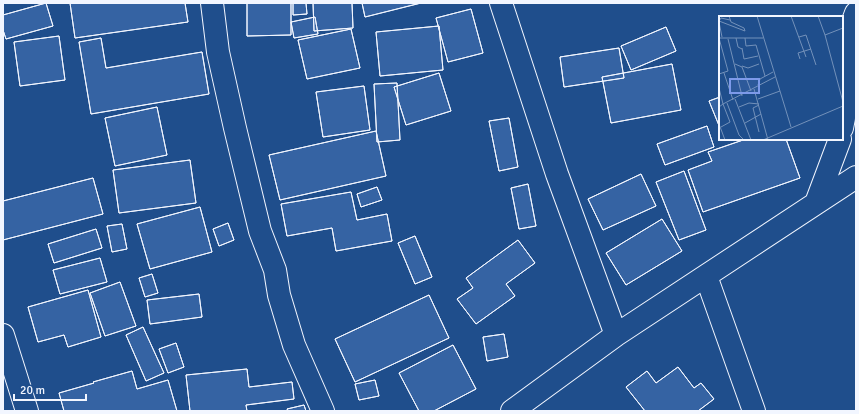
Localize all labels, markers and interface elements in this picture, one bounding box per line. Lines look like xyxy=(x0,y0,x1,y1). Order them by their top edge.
inset map xyxy=(719,16,843,140)
scale bar xyxy=(14,376,86,402)
text: 20 m xyxy=(20,383,45,398)

